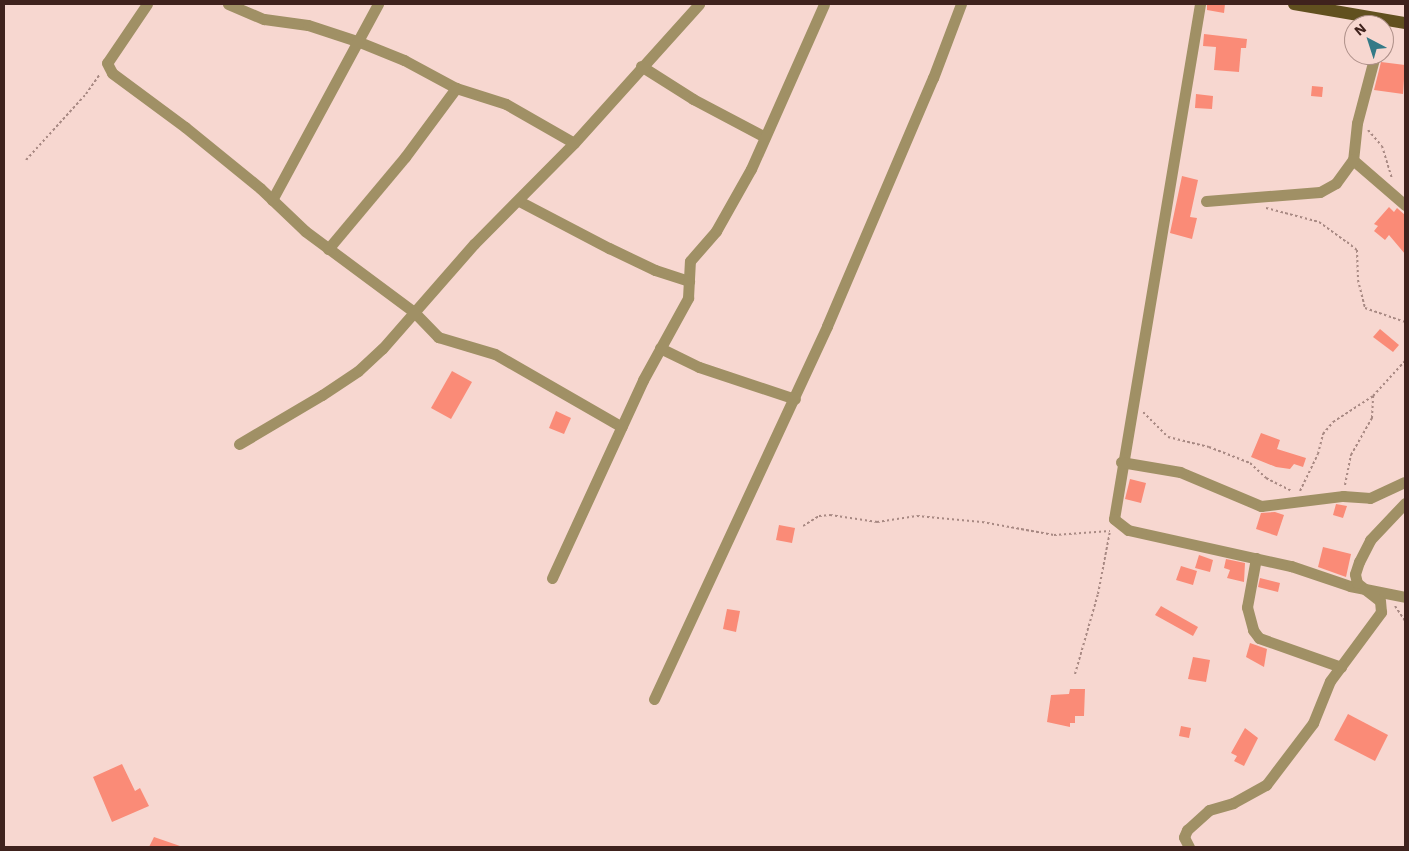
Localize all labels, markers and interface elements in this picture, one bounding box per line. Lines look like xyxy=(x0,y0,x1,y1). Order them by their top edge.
north arrow xyxy=(1344,15,1394,65)
text: N xyxy=(1351,20,1369,39)

